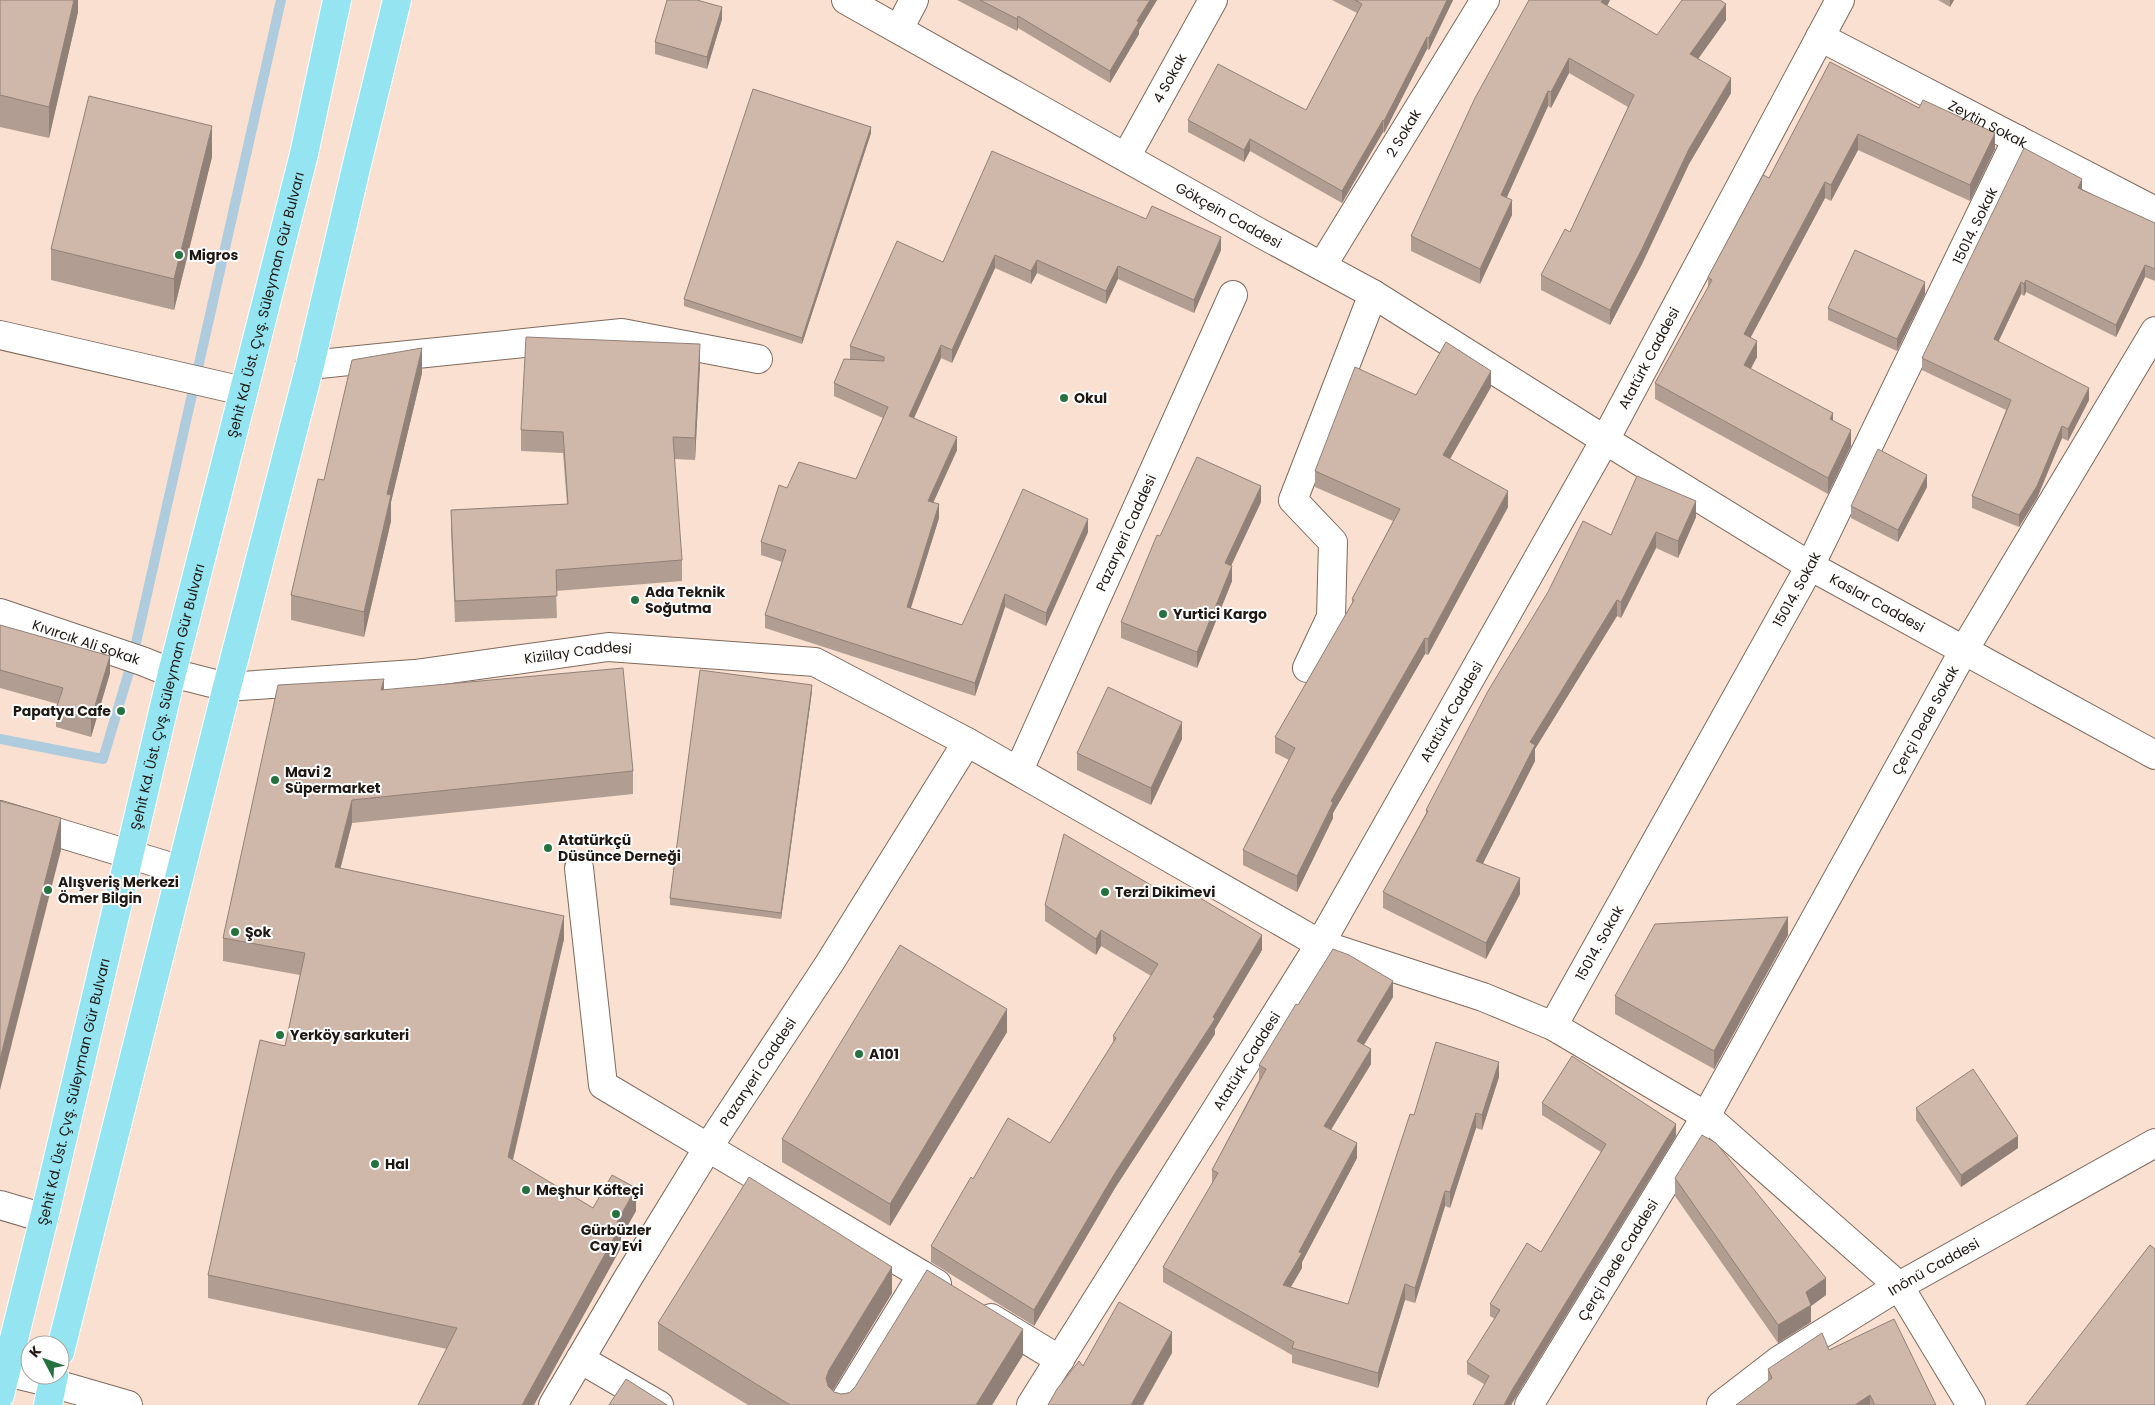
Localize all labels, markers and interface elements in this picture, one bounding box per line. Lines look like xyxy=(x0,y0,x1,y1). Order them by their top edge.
street label: 4 Sokak xyxy=(1148,49,1192,107)
street label: Zeytin Sokak xyxy=(1945,95,2031,153)
street label: 2 Sokak xyxy=(1381,105,1426,161)
street label: Şehit Kd. Üst. Çvş. Süleyman Gür Bulvarı xyxy=(222,170,309,440)
street label: Gökçein Caddesi xyxy=(1172,177,1285,253)
street label: 15014. Sokak xyxy=(1948,183,2002,268)
place label: Migros xyxy=(189,245,238,265)
marker: Migros xyxy=(173,249,185,261)
street label: Atatürk Caddesi xyxy=(1613,304,1684,413)
place label: Okul xyxy=(1074,388,1107,408)
marker: Okul xyxy=(1058,392,1070,404)
street label: Pazaryeri Caddesi xyxy=(1091,471,1161,595)
street label: 15014. Sokak xyxy=(1768,548,1826,631)
street label: Şehit Kd. Üst. Çvş. Süleyman Gür Bulvarı xyxy=(125,561,209,832)
street label: Kaslar Caddesi xyxy=(1826,569,1929,637)
place label: Ada Teknik Soğutma xyxy=(645,582,725,618)
marker: Ada Teknik Soğutma xyxy=(629,594,641,606)
place label: Yurtici Kargo xyxy=(1173,604,1267,624)
marker: Yurtici Kargo xyxy=(1157,608,1169,620)
street label: Kıvırcık Ali Sokak xyxy=(30,615,143,670)
street label: Kiziilay Caddesi xyxy=(523,636,633,669)
street label: Atatürk Caddesi xyxy=(1415,658,1488,766)
street label: Çerçi Dede Sokak xyxy=(1887,662,1964,779)
place label: Papatya Cafe xyxy=(13,701,111,721)
marker: Papatya Cafe xyxy=(115,705,127,717)
place label: Mavi 2 Süpermarket xyxy=(285,762,381,798)
marker: Mavi 2 Süpermarket xyxy=(269,774,281,786)
place label: Atatürkçü Düsünce Derneği xyxy=(558,830,681,866)
marker: Atatürkçü Düsünce Derneği xyxy=(542,842,554,854)
place label: Alışveriş Merkezi Ömer Bilgin xyxy=(58,872,179,908)
place label: Terzi Dikimevi xyxy=(1115,882,1215,902)
marker: Alışveriş Merkezi Ömer Bilgin xyxy=(42,884,54,896)
marker: Terzi Dikimevi xyxy=(1099,886,1111,898)
street label: 15014. Sokak xyxy=(1570,901,1629,984)
place label: Şok xyxy=(245,922,272,942)
marker: Şok xyxy=(229,926,241,938)
street label: Şehit Kd. Üst. Çvş. Süleyman Gür Bulvarı xyxy=(33,956,115,1227)
street label: Atatürk Caddesi xyxy=(1208,1008,1285,1114)
street label: Pazaryeri Caddesi xyxy=(715,1014,801,1130)
place label: Yerköy sarkuteri xyxy=(290,1025,409,1045)
marker: Yerköy sarkuteri xyxy=(274,1029,286,1041)
place label: A101 xyxy=(869,1044,899,1064)
marker: A101 xyxy=(853,1048,865,1060)
place label: Hal xyxy=(385,1154,409,1174)
marker: Hal xyxy=(369,1158,381,1170)
place label: Meşhur Köfteçi xyxy=(536,1180,644,1200)
marker: Meşhur Köfteçi xyxy=(520,1184,532,1196)
street label: Çerçi Dede Caddesi xyxy=(1573,1195,1663,1325)
marker: Gürbüzler Cay Evi xyxy=(610,1208,622,1220)
place label: Gürbüzler Cay Evi xyxy=(581,1220,651,1256)
street label: Inönü Caddesi xyxy=(1884,1233,1983,1300)
north arrow xyxy=(20,1335,70,1385)
text: K xyxy=(24,1341,46,1362)

